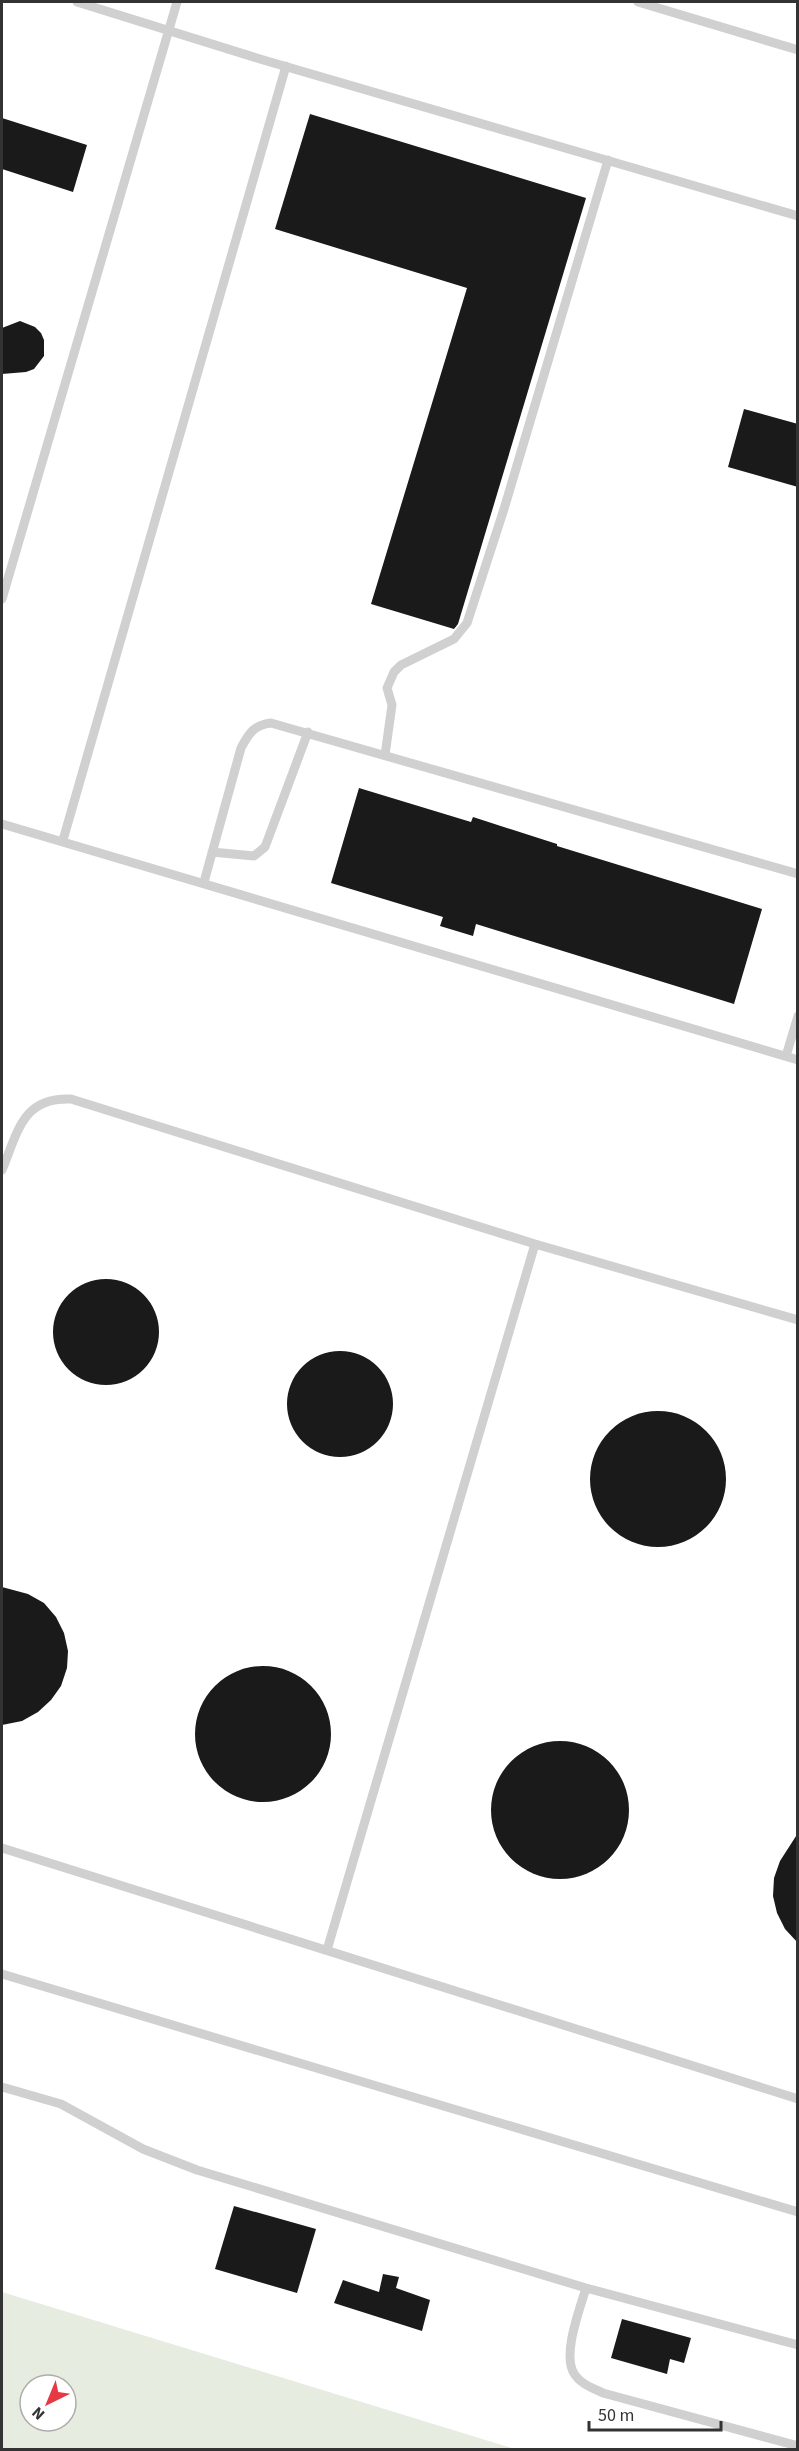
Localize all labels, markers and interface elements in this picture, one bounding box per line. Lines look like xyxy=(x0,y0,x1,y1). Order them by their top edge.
north arrow xyxy=(18,2373,78,2433)
scale bar xyxy=(589,2394,721,2432)
text: N xyxy=(27,2402,50,2425)
text: 50 m xyxy=(598,2403,634,2428)

